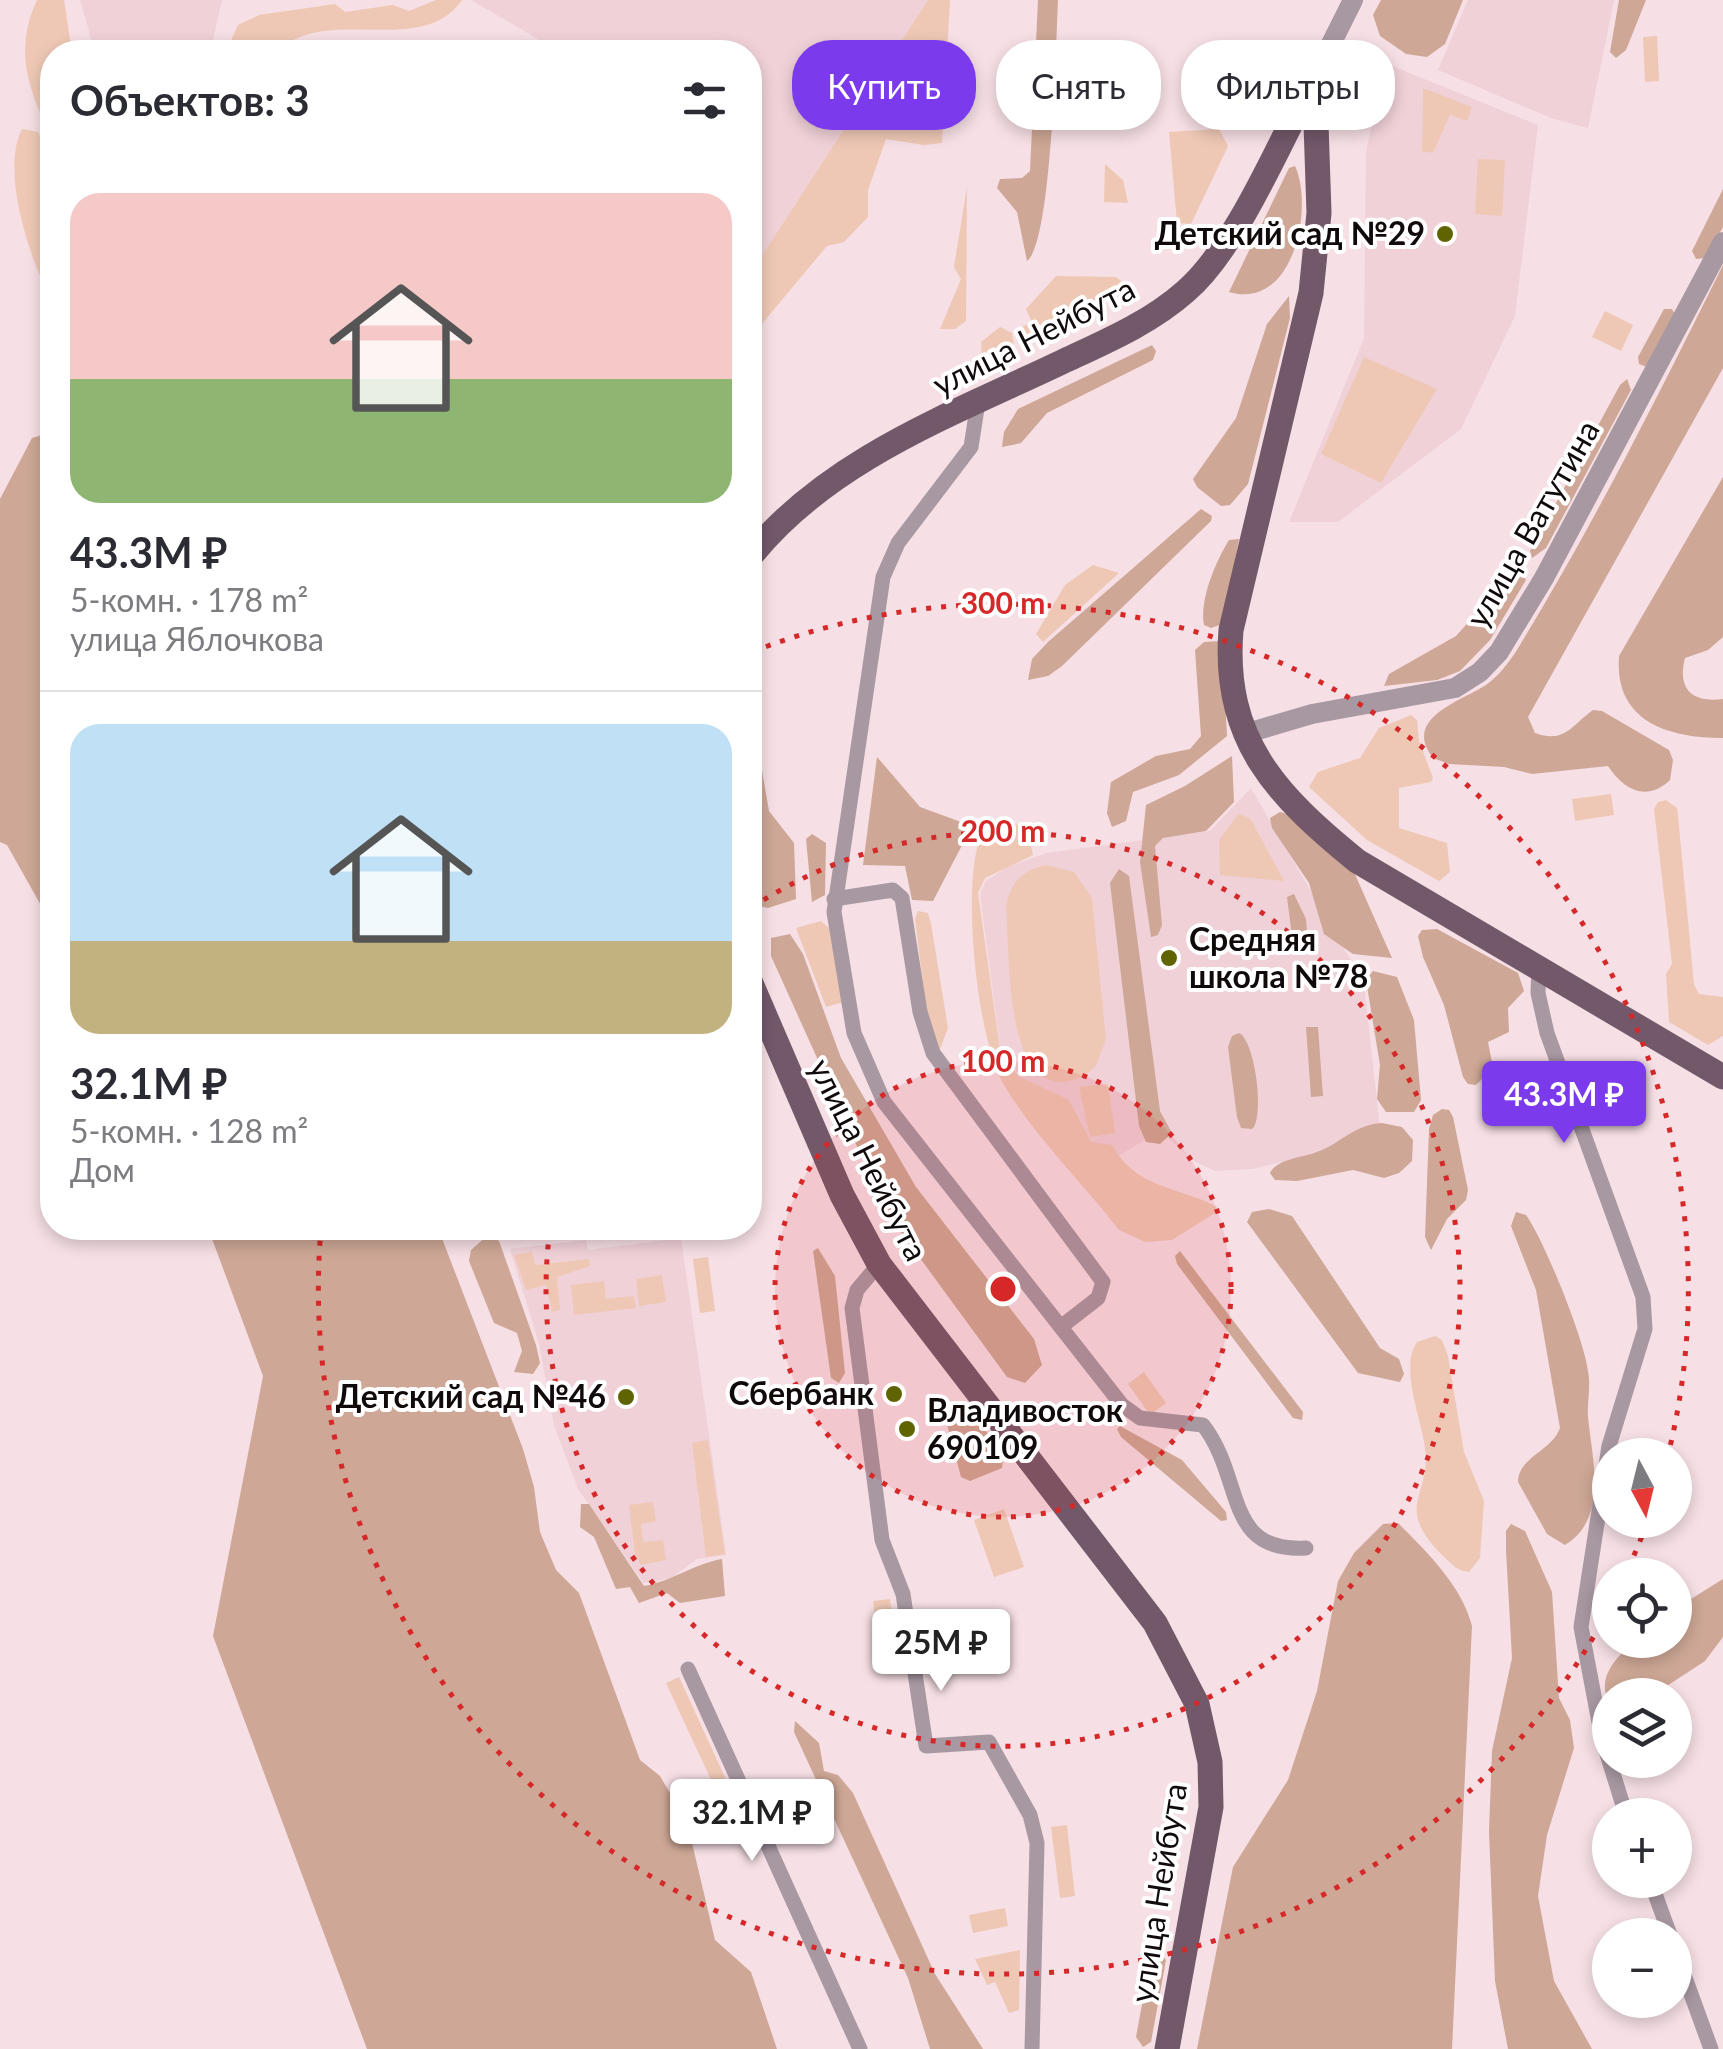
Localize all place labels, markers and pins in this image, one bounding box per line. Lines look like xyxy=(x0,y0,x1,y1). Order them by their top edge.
place label: Детский сад №29 xyxy=(1155,213,1425,252)
marker: Детский сад №29 xyxy=(1434,223,1456,245)
place label: Средняя школа №78 xyxy=(1189,919,1368,995)
marker: Средняя школа №78 xyxy=(1158,947,1180,969)
pin: 43.3M ₽ xyxy=(1472,1061,1656,1146)
centre of rings xyxy=(985,1271,1021,1307)
place label: Сбербанк xyxy=(728,1373,875,1412)
place label: Детский сад №46 xyxy=(336,1376,606,1415)
marker: Сбербанк xyxy=(883,1383,905,1405)
marker: Детский сад №46 xyxy=(615,1386,637,1408)
place label: Владивосток 690109 xyxy=(927,1390,1124,1466)
marker: Владивосток 690109 xyxy=(896,1418,918,1440)
pin: 25M ₽ xyxy=(871,1609,1011,1694)
pin: 32.1M ₽ xyxy=(660,1779,844,1864)

